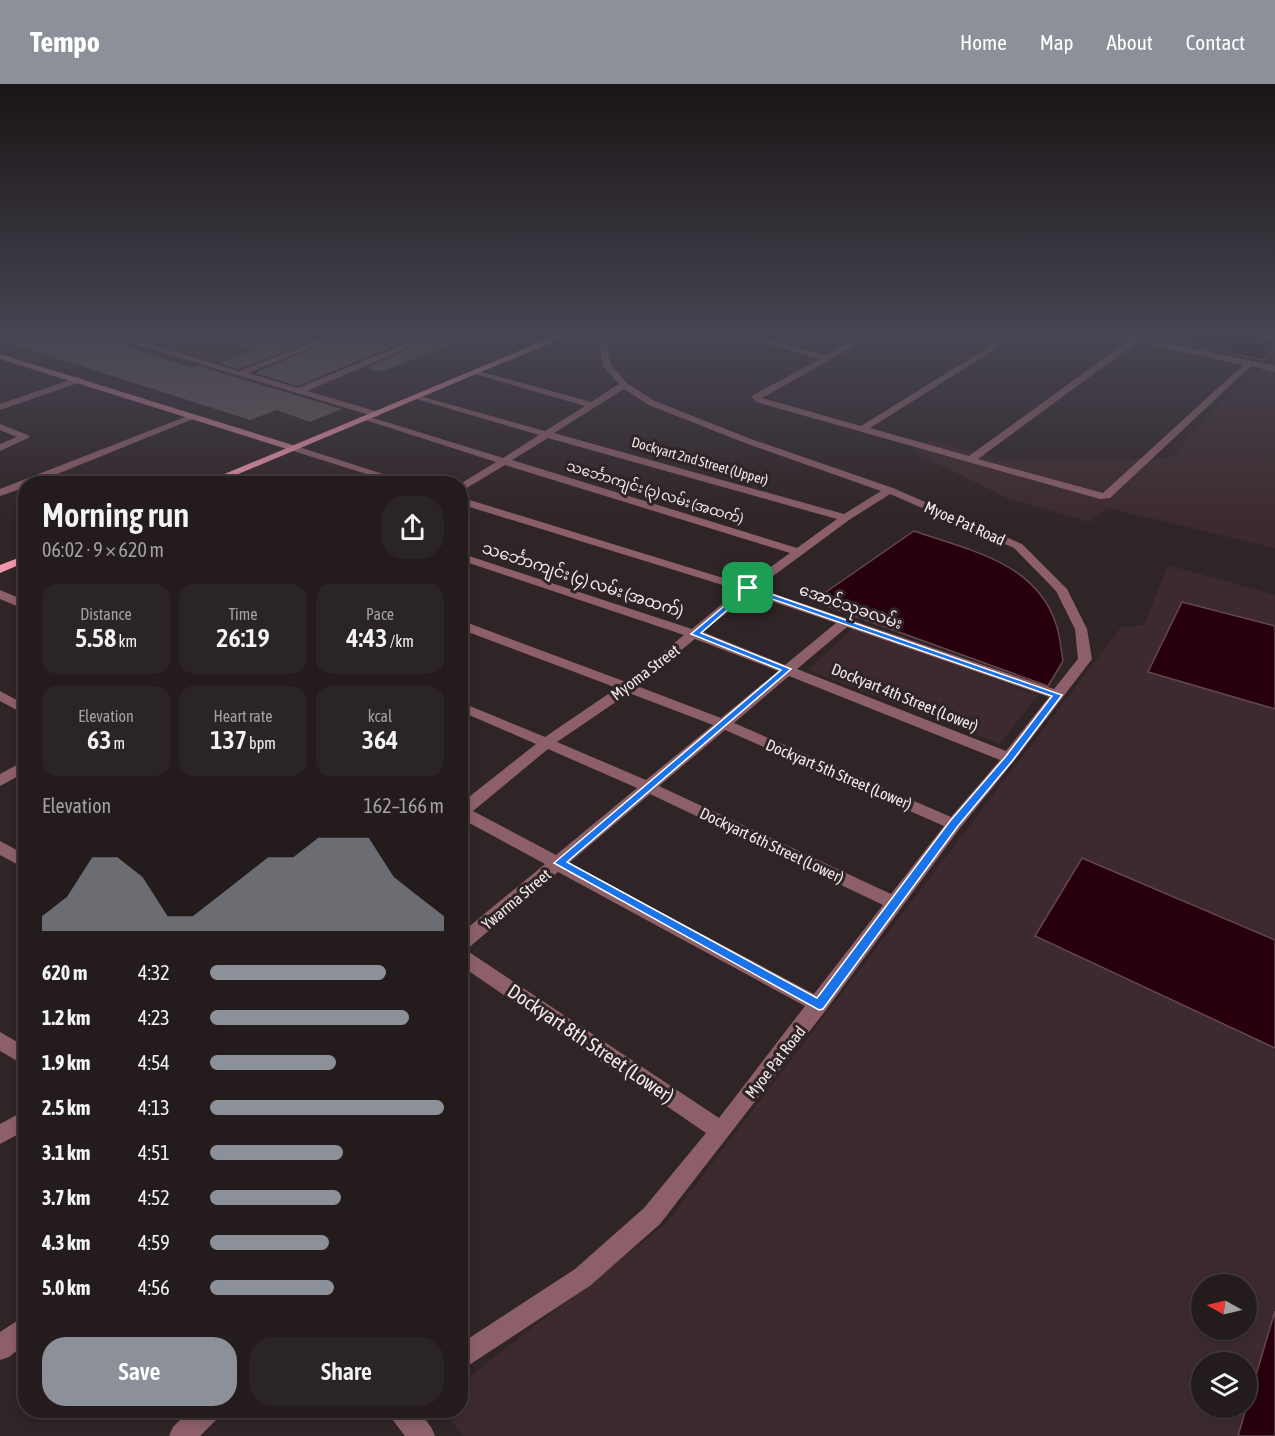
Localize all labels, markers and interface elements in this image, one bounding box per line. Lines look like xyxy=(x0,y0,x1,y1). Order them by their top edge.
text: Tempo xyxy=(30,26,100,58)
text: Home xyxy=(960,30,1007,54)
text: Map xyxy=(1040,30,1074,54)
text: About xyxy=(1107,30,1153,54)
text: Contact xyxy=(1186,30,1245,54)
street label: Dockyart 2nd Street (Upper) xyxy=(630,434,770,488)
street label: သင်္ဘောကျင်း (၃) လမ်း (အထက်) xyxy=(563,456,746,530)
text: Morning run xyxy=(42,496,189,534)
button: share xyxy=(381,496,444,559)
street label: Myoe Pat Road xyxy=(921,497,1008,550)
street label: သင်္ဘောကျင်း (၄) လမ်း (အထက်) xyxy=(479,536,687,625)
text: 06:02 · 9 × 620 m xyxy=(42,538,164,561)
pin xyxy=(722,562,773,613)
icon: arrive xyxy=(731,571,764,604)
street label: အောင်သုခလမ်း xyxy=(795,578,906,638)
text: Distance xyxy=(80,605,132,623)
text: Time xyxy=(228,605,258,623)
text: Pace xyxy=(366,605,394,623)
text: 5.58 xyxy=(75,623,116,653)
text: 26:19 xyxy=(216,623,270,653)
text: 4:43 xyxy=(346,623,388,653)
text: km xyxy=(116,632,137,650)
text: /km xyxy=(388,632,414,650)
street label: Myoma Street xyxy=(607,640,684,704)
street label: Dockyart 4th Street (Lower) xyxy=(829,659,981,736)
text: Elevation xyxy=(78,707,134,725)
text: Heart rate xyxy=(214,707,272,725)
text: kcal xyxy=(368,707,392,725)
text: 63 xyxy=(87,725,111,755)
text: 137 xyxy=(210,725,247,755)
text: 364 xyxy=(362,725,398,755)
text: m xyxy=(111,734,125,752)
text: bpm xyxy=(247,734,276,752)
street label: Dockyart 5th Street (Lower) xyxy=(763,735,915,814)
text: Elevation xyxy=(42,794,111,817)
text: 162–166 m xyxy=(363,794,444,817)
street label: Dockyart 6th Street (Lower) xyxy=(697,804,847,887)
street label: Ywarma Street xyxy=(478,865,554,933)
text: 620 m xyxy=(42,961,87,984)
text: 4:32 xyxy=(138,961,170,984)
street label: Dockyart 8th Street (Lower) xyxy=(503,979,679,1107)
text: 1.2 km xyxy=(42,1006,90,1029)
text: 4:23 xyxy=(138,1006,170,1029)
street label: Myoe Pat Road xyxy=(741,1022,809,1102)
text: 1.9 km xyxy=(42,1051,90,1074)
text: 4:54 xyxy=(138,1051,170,1074)
text: 2.5 km xyxy=(42,1096,90,1119)
text: 4:13 xyxy=(138,1096,170,1119)
text: 3.1 km xyxy=(42,1141,90,1164)
text: 4:51 xyxy=(138,1141,170,1164)
text: 3.7 km xyxy=(42,1186,90,1209)
text: 4:52 xyxy=(138,1186,170,1209)
text: 4.3 km xyxy=(42,1231,90,1254)
text: 4:59 xyxy=(138,1231,170,1254)
north arrow xyxy=(1191,1274,1257,1340)
map controls xyxy=(1191,1274,1257,1418)
text: 5.0 km xyxy=(42,1276,90,1299)
text: 4:56 xyxy=(138,1276,170,1299)
button: Save xyxy=(42,1337,237,1406)
button: Share xyxy=(249,1337,444,1406)
button: layers xyxy=(1191,1352,1257,1418)

